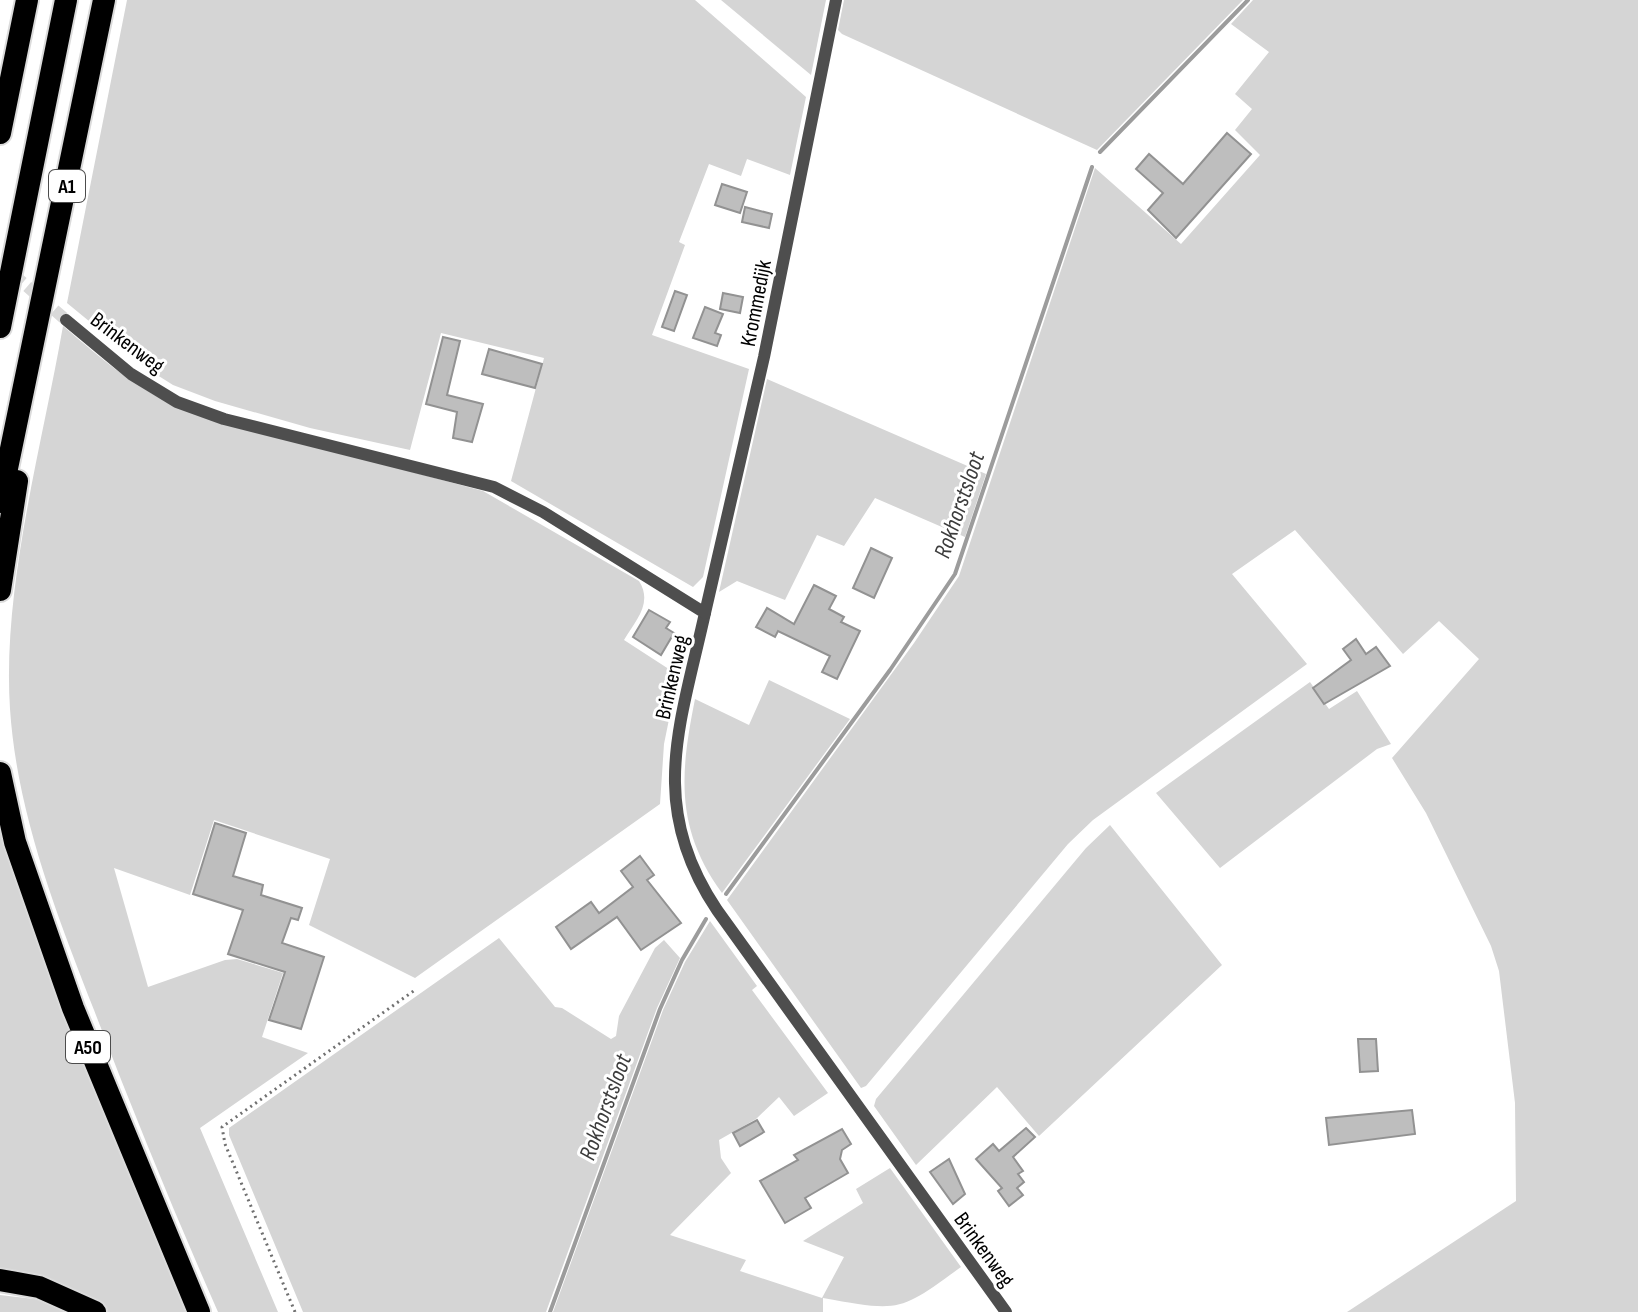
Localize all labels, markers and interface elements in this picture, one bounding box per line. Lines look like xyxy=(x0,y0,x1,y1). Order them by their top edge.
road number: A1 xyxy=(49,170,85,202)
street label: Krommedijk xyxy=(735,257,778,349)
street label: Brinkenweg xyxy=(85,307,170,380)
water label: Rokhorstsloot xyxy=(928,447,991,562)
street label: Brinkenweg xyxy=(650,632,695,722)
road number: A50 xyxy=(66,1031,110,1063)
water label: Rokhorstsloot xyxy=(573,1050,638,1164)
street label: Brinkenweg xyxy=(948,1207,1020,1293)

